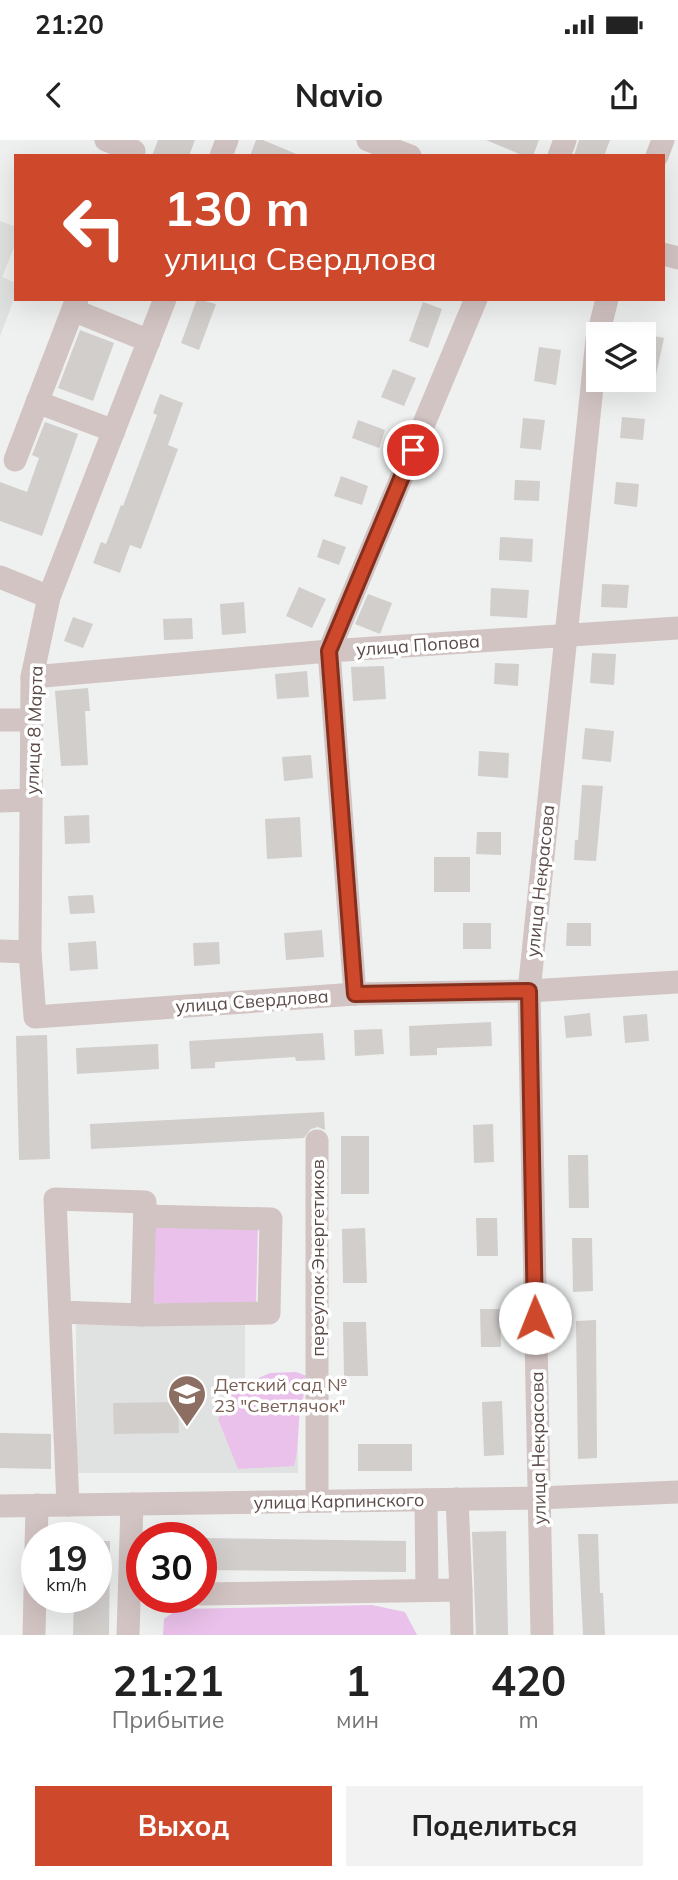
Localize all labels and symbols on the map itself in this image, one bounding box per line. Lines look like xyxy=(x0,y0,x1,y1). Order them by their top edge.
pin xyxy=(383,420,443,480)
street label: улица Попова xyxy=(356,629,480,661)
street label: улица 8 Марта xyxy=(20,665,48,795)
street label: улица Некрасова xyxy=(521,804,559,958)
street label: улица Свердлова xyxy=(175,984,329,1018)
street label: переулок Энергетиков xyxy=(306,1159,329,1357)
position arrow xyxy=(498,1281,572,1355)
street label: улица Некрасова xyxy=(525,1371,551,1525)
school or university icon: Детский сад № 23 "Светлячок" xyxy=(166,1373,208,1428)
place label: Детский сад № 23 "Светлячок" xyxy=(214,1373,347,1417)
street label: улица Карпинского xyxy=(253,1488,425,1514)
speed limit sign: 30 xyxy=(126,1522,217,1613)

